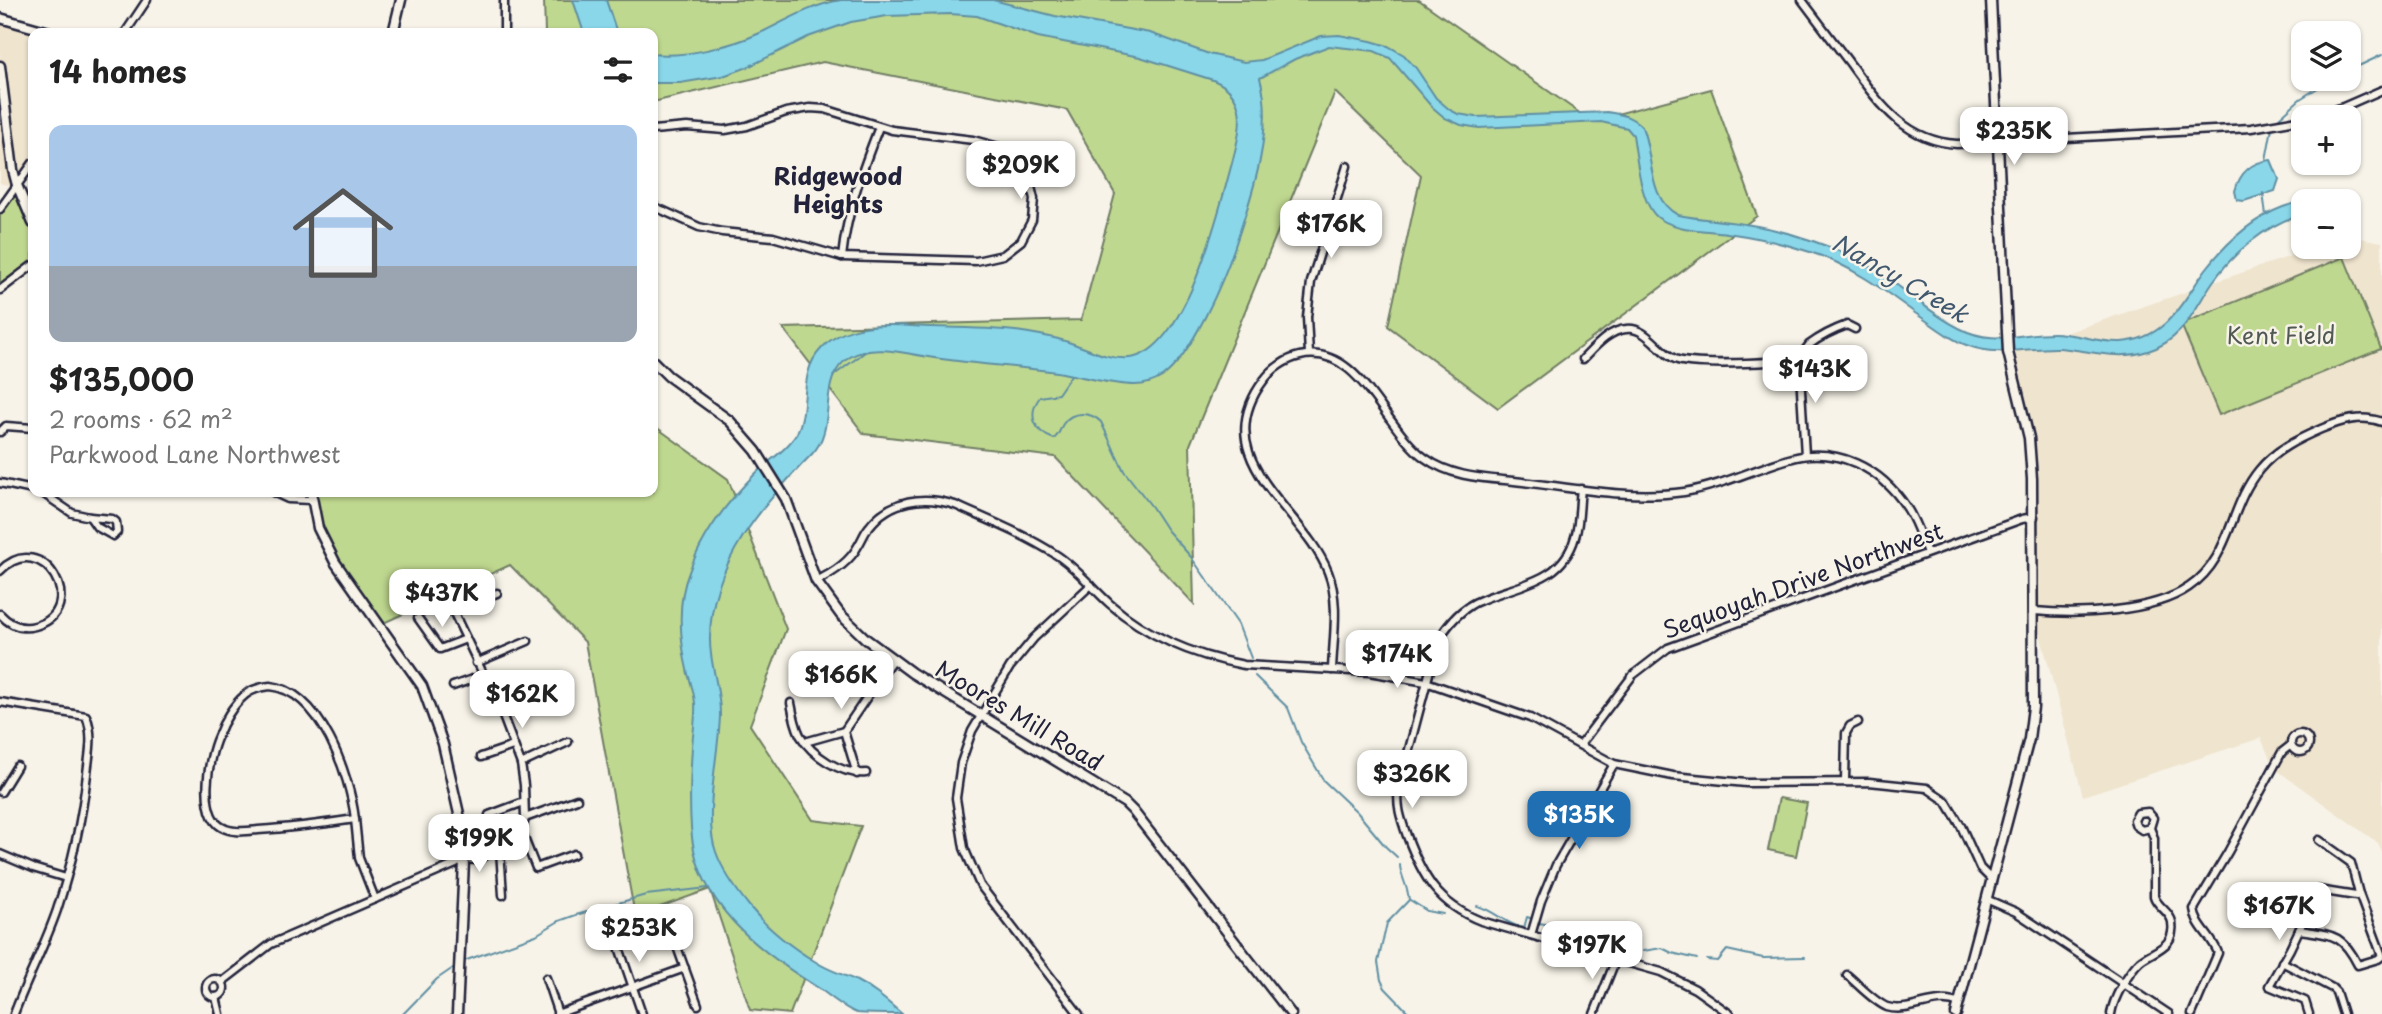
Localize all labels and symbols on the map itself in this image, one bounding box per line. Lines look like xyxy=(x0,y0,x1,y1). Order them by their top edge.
pin: $235K xyxy=(1965,108,2063,167)
pin: $209K xyxy=(972,142,1070,201)
district label: Ridgewood Heights xyxy=(774,157,902,221)
pin: $176K xyxy=(1282,201,1380,260)
water label: Nancy Creek xyxy=(1826,224,1977,332)
park label: Kent Field xyxy=(2227,317,2335,352)
pin: $143K xyxy=(1766,346,1864,405)
street label: Sequoyah Drive Northwest xyxy=(1657,513,1948,647)
pin: $437K xyxy=(393,570,491,629)
pin: $174K xyxy=(1348,630,1446,690)
street label: Moores Mill Road xyxy=(929,651,1110,779)
pin: $166K xyxy=(792,652,890,711)
pin: $162K xyxy=(473,670,571,730)
pin: $326K xyxy=(1363,750,1461,810)
pin: $135K xyxy=(1530,792,1628,851)
pin: $199K xyxy=(430,814,528,874)
pin: $167K xyxy=(2230,883,2328,942)
pin: $253K xyxy=(590,904,688,964)
pin: $197K xyxy=(1543,922,1641,981)

